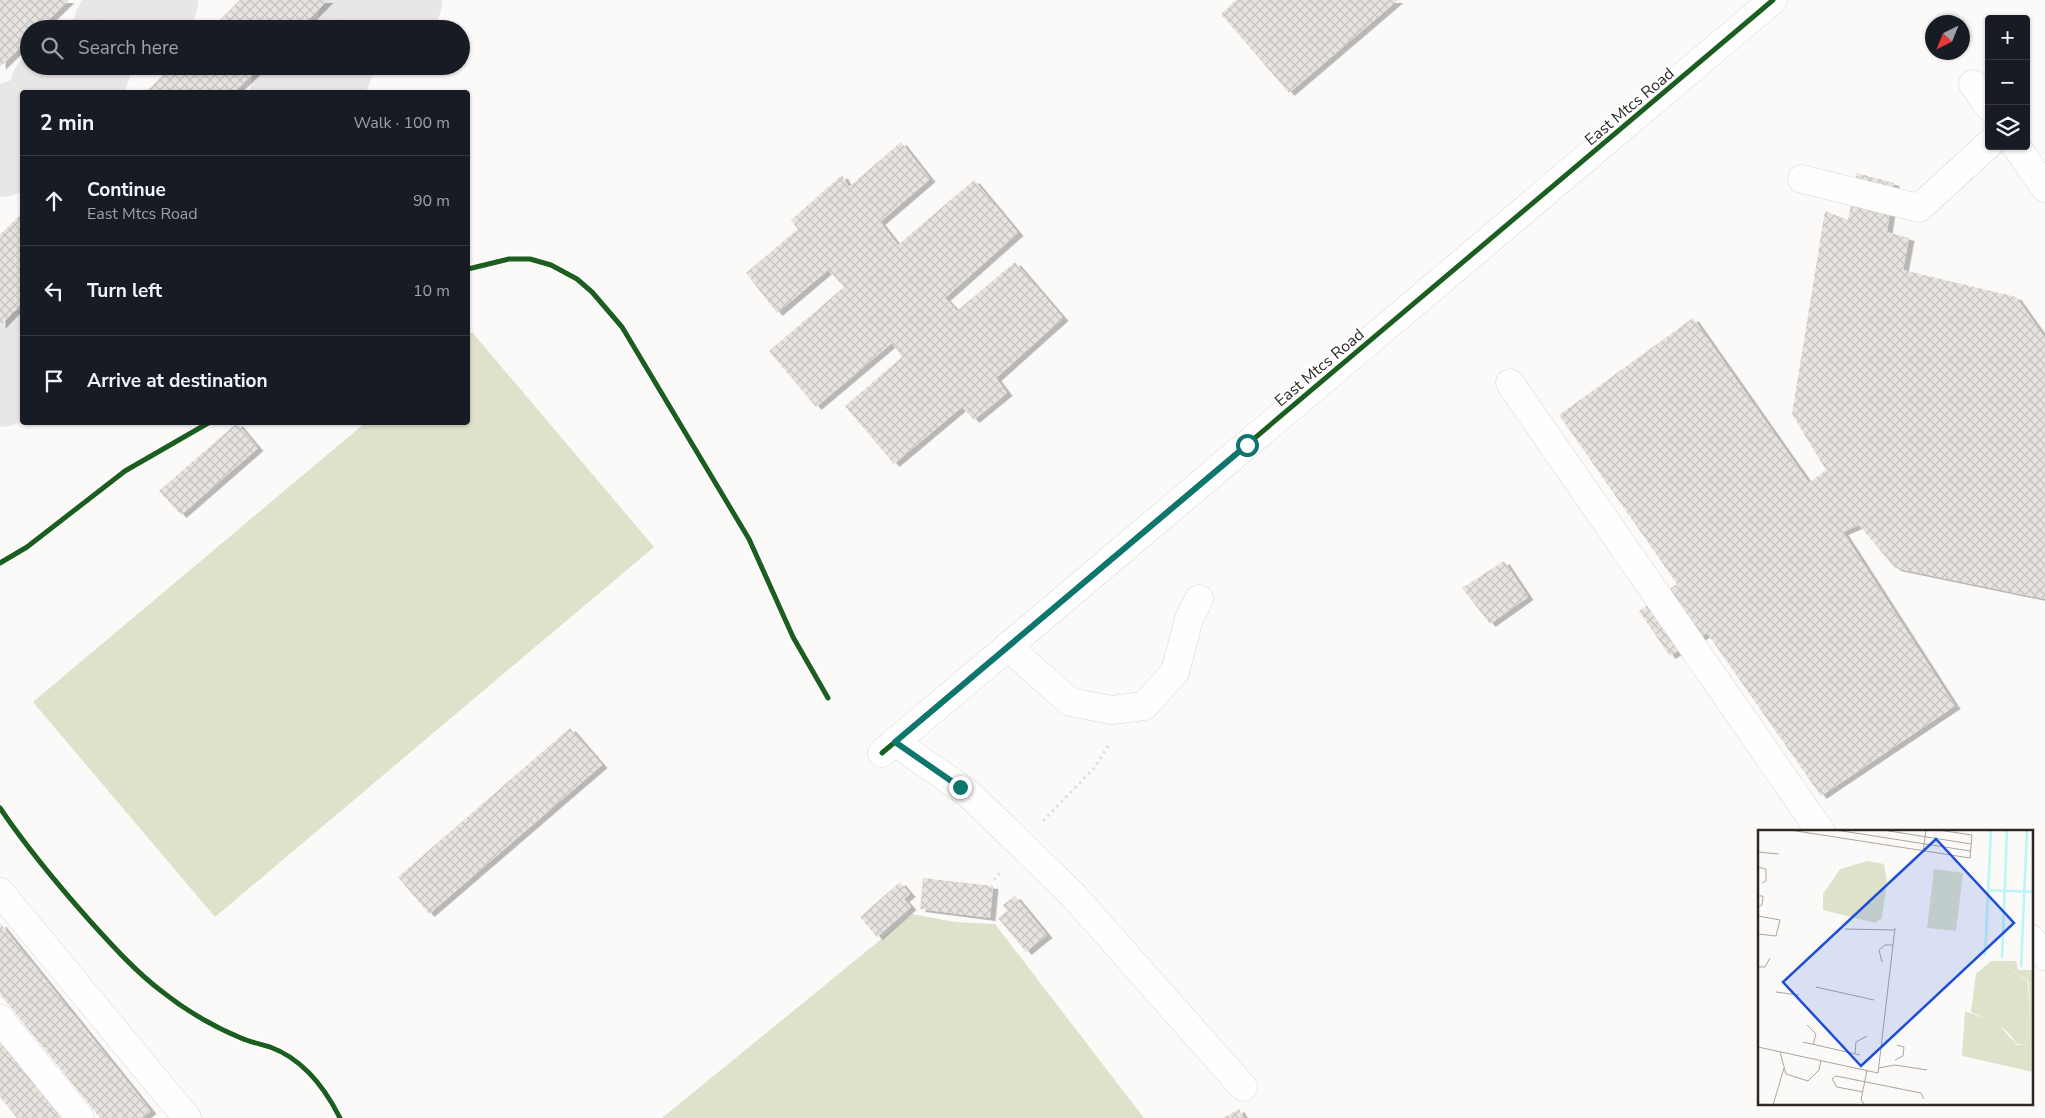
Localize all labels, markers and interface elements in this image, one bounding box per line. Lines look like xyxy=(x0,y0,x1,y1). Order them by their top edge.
north arrow xyxy=(1925,15,1970,60)
map controls xyxy=(1985,15,2030,150)
button: + xyxy=(1985,15,2030,60)
search box xyxy=(20,20,470,75)
icon: search xyxy=(38,34,66,62)
text: Search here xyxy=(78,35,179,61)
button: − xyxy=(1985,60,2030,105)
street label: East Mtcs Road xyxy=(1580,63,1679,151)
button: layers xyxy=(1985,105,2030,150)
text: 2 min xyxy=(40,109,94,137)
text: Walk · 100 m xyxy=(354,112,450,134)
text: Continue xyxy=(87,177,166,203)
icon: ahead xyxy=(40,187,68,215)
text: 90 m xyxy=(413,190,450,212)
text: East Mtcs Road xyxy=(87,203,198,225)
icon: left xyxy=(40,277,68,305)
text: Turn left xyxy=(87,278,162,304)
text: 10 m xyxy=(413,280,450,302)
street label: East Mtcs Road xyxy=(1270,324,1369,412)
icon: arrive xyxy=(40,367,68,395)
text: Arrive at destination xyxy=(87,368,268,394)
route start xyxy=(1236,434,1259,457)
route end xyxy=(949,776,972,799)
inset map xyxy=(1758,830,2032,1106)

